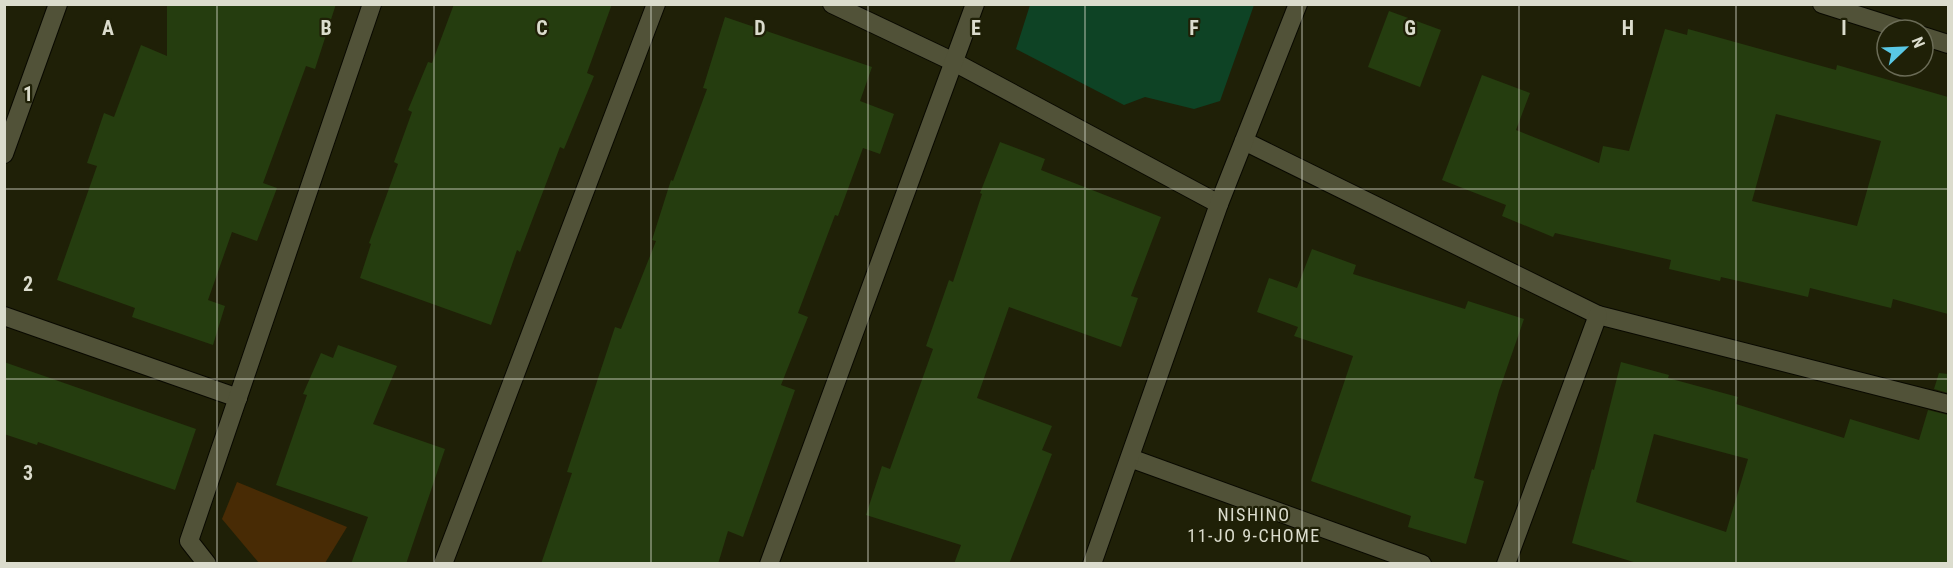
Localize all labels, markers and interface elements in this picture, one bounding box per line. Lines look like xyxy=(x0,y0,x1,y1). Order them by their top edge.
text: A xyxy=(102,16,114,40)
text: B xyxy=(320,16,332,40)
text: C xyxy=(536,16,548,40)
text: D xyxy=(754,16,766,40)
text: E xyxy=(971,16,981,40)
text: F xyxy=(1189,16,1199,40)
text: G xyxy=(1404,16,1416,40)
text: H xyxy=(1622,16,1634,40)
text: I xyxy=(1841,16,1847,40)
north arrow xyxy=(1875,18,1935,78)
text: N xyxy=(1908,34,1929,51)
text: 1 xyxy=(23,82,33,106)
text: 2 xyxy=(23,272,33,296)
text: 3 xyxy=(23,461,33,485)
district label: NISHINO 11-JO 9-CHOME xyxy=(1187,504,1321,546)

